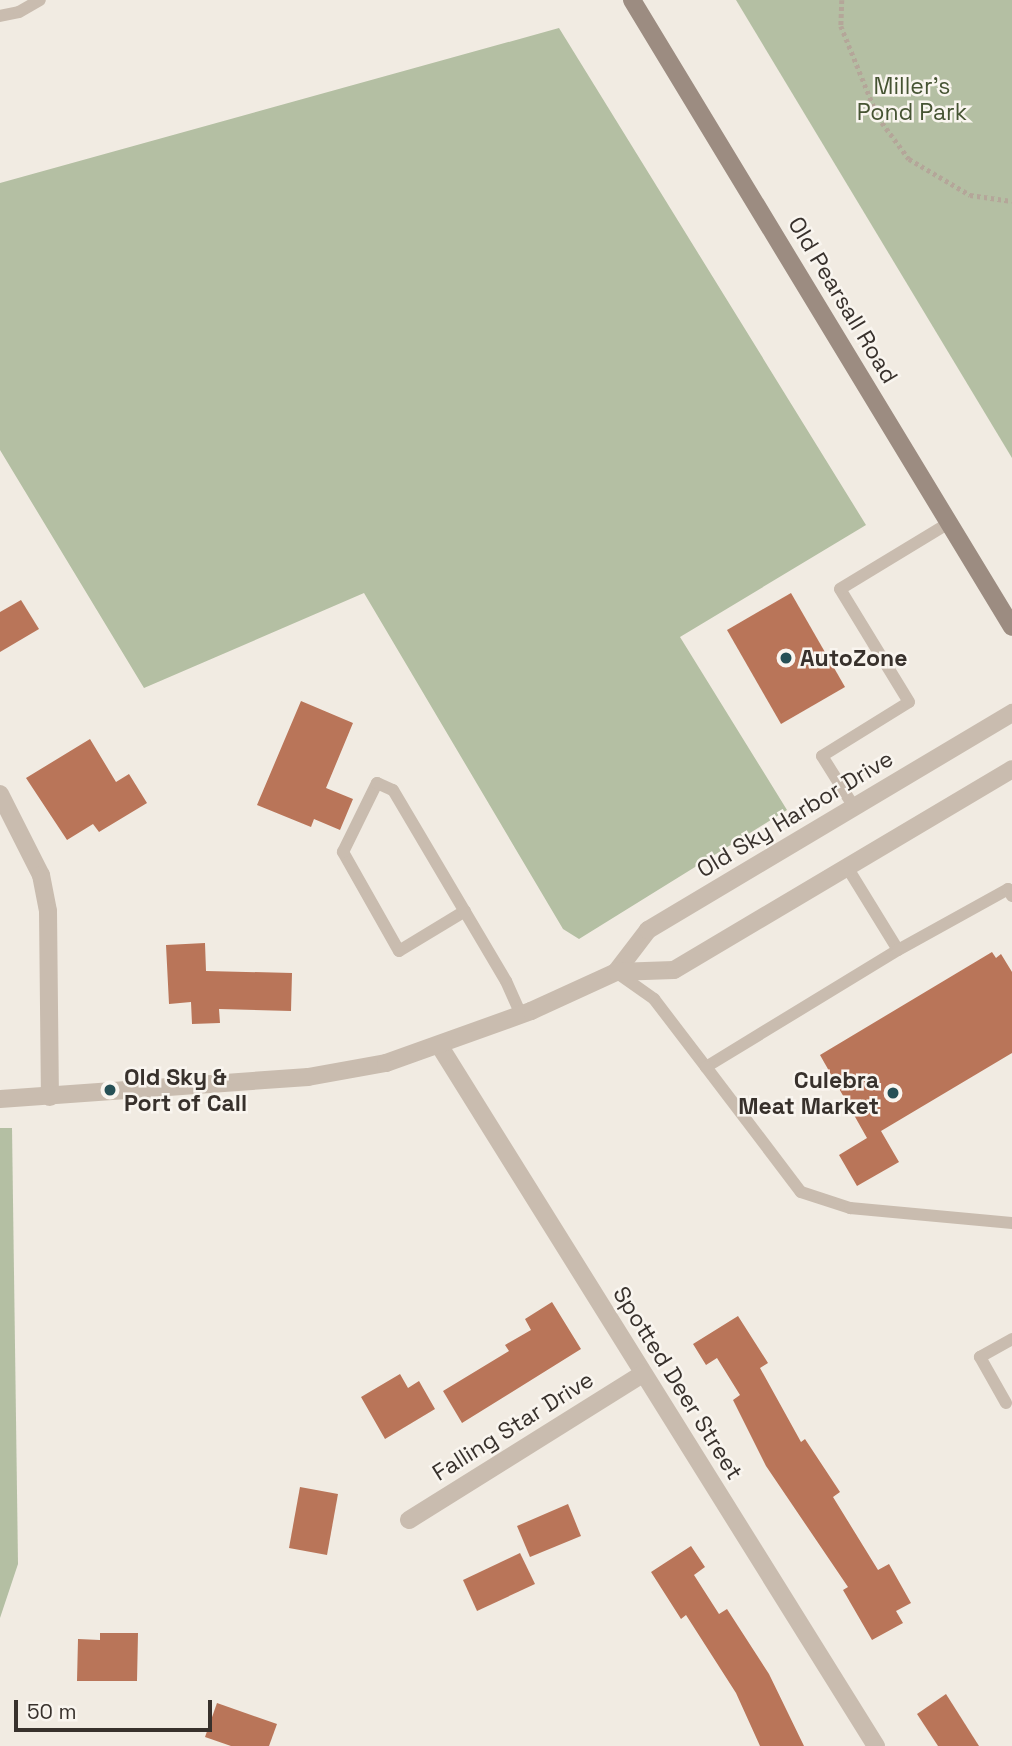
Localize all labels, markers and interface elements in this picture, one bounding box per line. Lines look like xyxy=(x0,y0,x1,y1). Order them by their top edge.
park label: Miller's Pond Park xyxy=(857,72,967,126)
street label: Old Pearsall Road xyxy=(782,212,904,388)
place label: AutoZone xyxy=(800,644,907,672)
marker: AutoZone xyxy=(778,650,794,666)
street label: Old Sky Harbor Drive xyxy=(692,745,898,883)
place label: Old Sky & Port of Call xyxy=(124,1063,247,1117)
place label: Culebra Meat Market xyxy=(738,1066,879,1120)
marker: Old Sky & Port of Call xyxy=(102,1082,118,1098)
marker: Culebra Meat Market xyxy=(885,1085,901,1101)
street label: Spotted Deer Street xyxy=(607,1281,749,1485)
street label: Falling Star Drive xyxy=(427,1365,599,1487)
scale bar xyxy=(18,1686,215,1730)
text: 50 m xyxy=(27,1698,77,1725)

